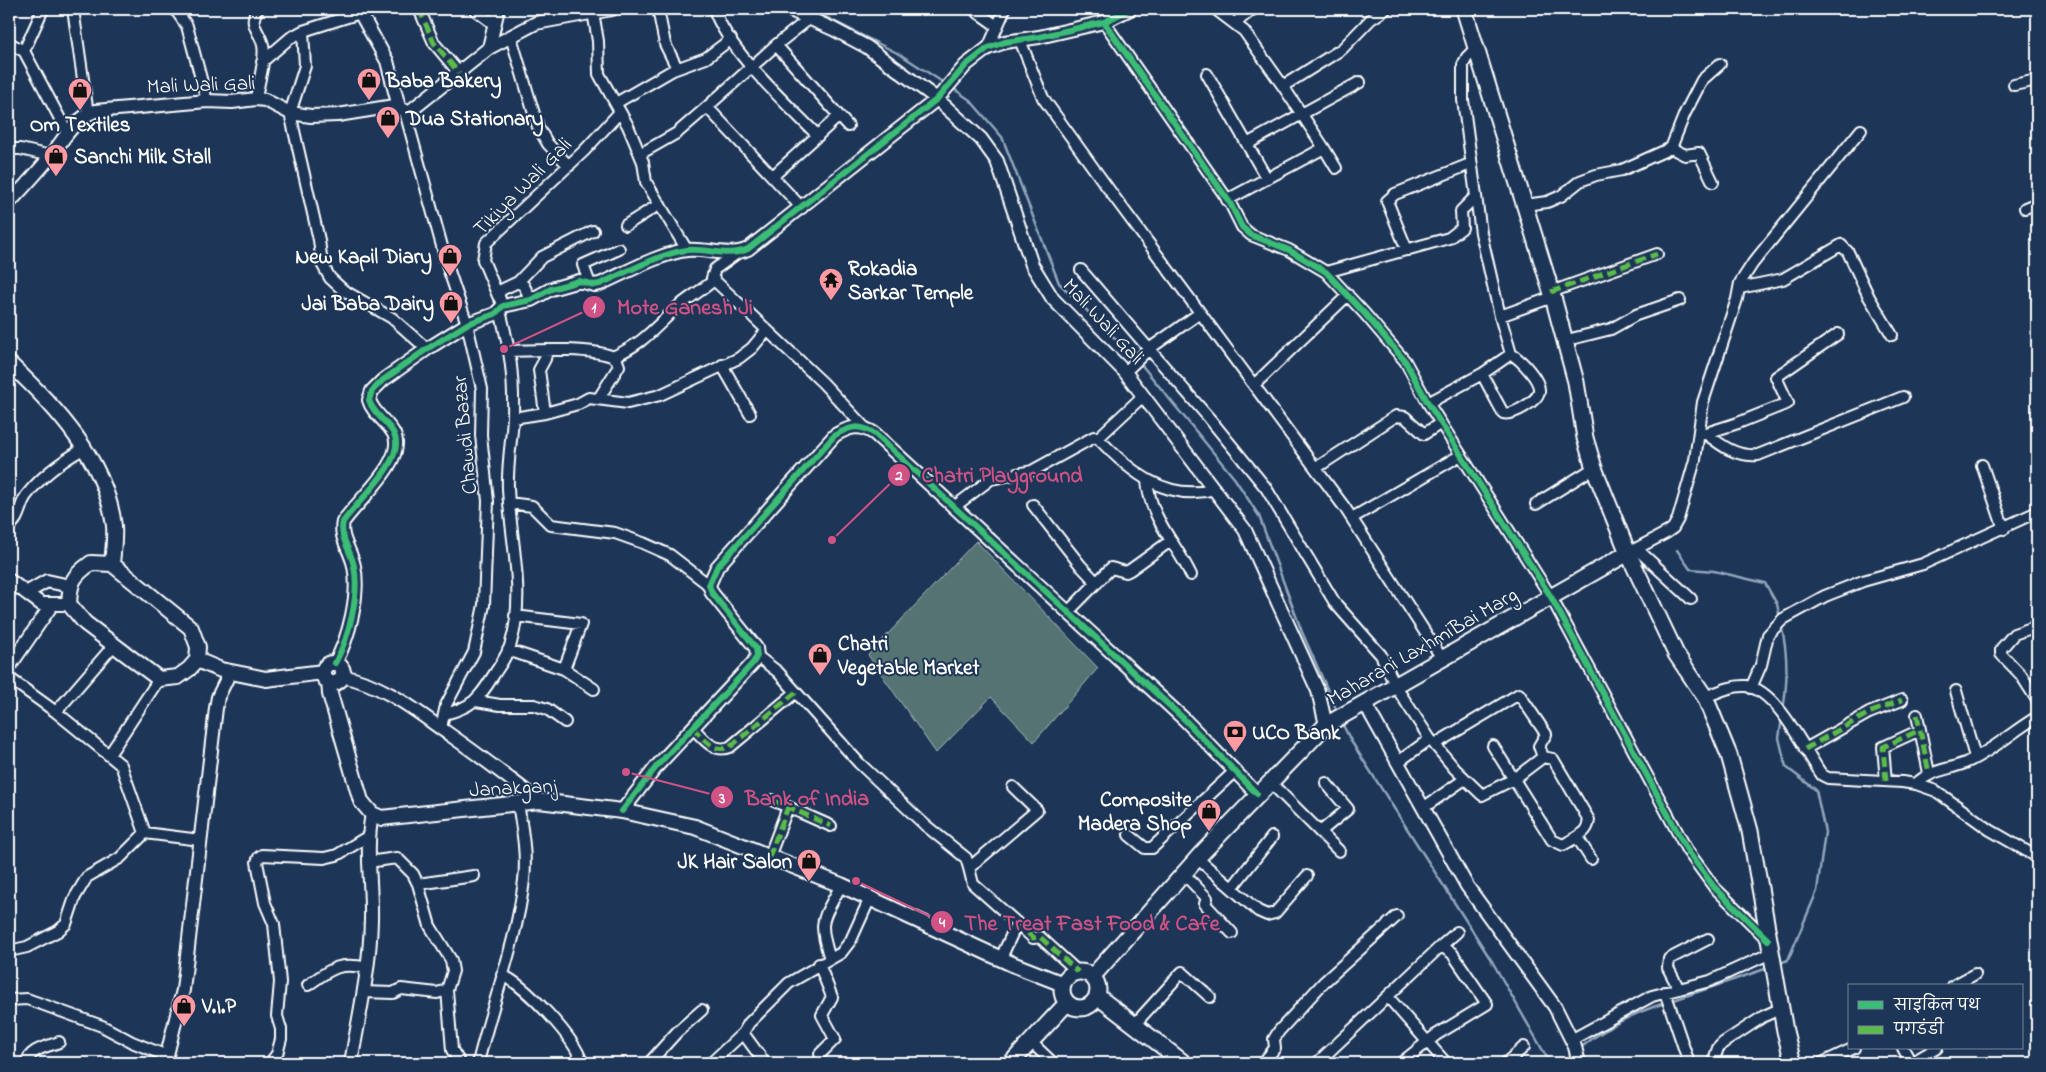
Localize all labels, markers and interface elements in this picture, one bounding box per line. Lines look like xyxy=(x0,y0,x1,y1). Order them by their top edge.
shop icon: Baba Bakery xyxy=(356,67,382,101)
place label: Baba Bakery xyxy=(385,67,502,99)
street label: Mali Wali Gali xyxy=(146,69,256,103)
shop icon: Om Textiles xyxy=(67,77,93,111)
shop icon: Dua Stationary xyxy=(375,105,401,139)
place label: Dua Stationary xyxy=(405,105,544,137)
place label: Om Textiles xyxy=(30,111,131,141)
street label: Tikiya Wali Gali xyxy=(467,131,581,245)
shop icon: Sanchi Milk Stall xyxy=(43,143,69,177)
place label: Sanchi Milk Stall xyxy=(74,143,211,173)
place label: New Kapil Diary xyxy=(295,243,432,275)
shop icon: New Kapil Diary xyxy=(437,243,463,277)
place label: Rokadia Sarkar Temple xyxy=(848,255,974,309)
temple icon: Rokadia Sarkar Temple xyxy=(818,267,844,301)
street label: Mali Wali Gali xyxy=(1055,272,1151,372)
callout: Mote Ganesh Ji xyxy=(582,288,763,325)
place label: Jai Baba Dairy xyxy=(302,290,434,322)
shop icon: Jai Baba Dairy xyxy=(438,290,464,324)
text: Mote Ganesh Ji xyxy=(617,293,753,325)
text: 1 xyxy=(592,297,597,319)
street label: Chawdi Bazar xyxy=(446,374,486,496)
callout: Chatri Playground xyxy=(887,456,1093,493)
text: Chatri Playground xyxy=(921,461,1083,494)
text: 2 xyxy=(894,465,903,487)
street label: Maharani LaxhmiBai Marg xyxy=(1322,581,1525,716)
place label: Chatri Vegetable Market xyxy=(837,630,980,686)
shop icon: Chatri Vegetable Market xyxy=(807,642,833,676)
bank icon: UCO Bank xyxy=(1222,719,1248,753)
place label: UCO Bank xyxy=(1252,719,1341,749)
street label: Janakganj xyxy=(468,772,559,808)
callout: Bank of India xyxy=(710,779,879,816)
text: Bank of India xyxy=(744,784,869,816)
place label: Composite Madera Shop xyxy=(1078,786,1193,840)
text: 3 xyxy=(718,788,725,810)
shop icon: Composite Madera Shop xyxy=(1196,798,1222,832)
place label: JK Hair Salon xyxy=(678,848,792,878)
shop icon: JK Hair Salon xyxy=(796,848,822,882)
callout: The Treat Fast Food & Cafe xyxy=(929,903,1230,940)
text: The Treat Fast Food & Cafe xyxy=(964,909,1221,941)
text: 4 xyxy=(938,912,946,934)
legend xyxy=(1848,984,2024,1050)
shop icon: V.I.P xyxy=(171,993,197,1027)
place label: V.I.P xyxy=(201,993,236,1023)
text: साइकिल पथ xyxy=(1893,993,1981,1017)
text: पगडंडी xyxy=(1893,1017,1944,1041)

